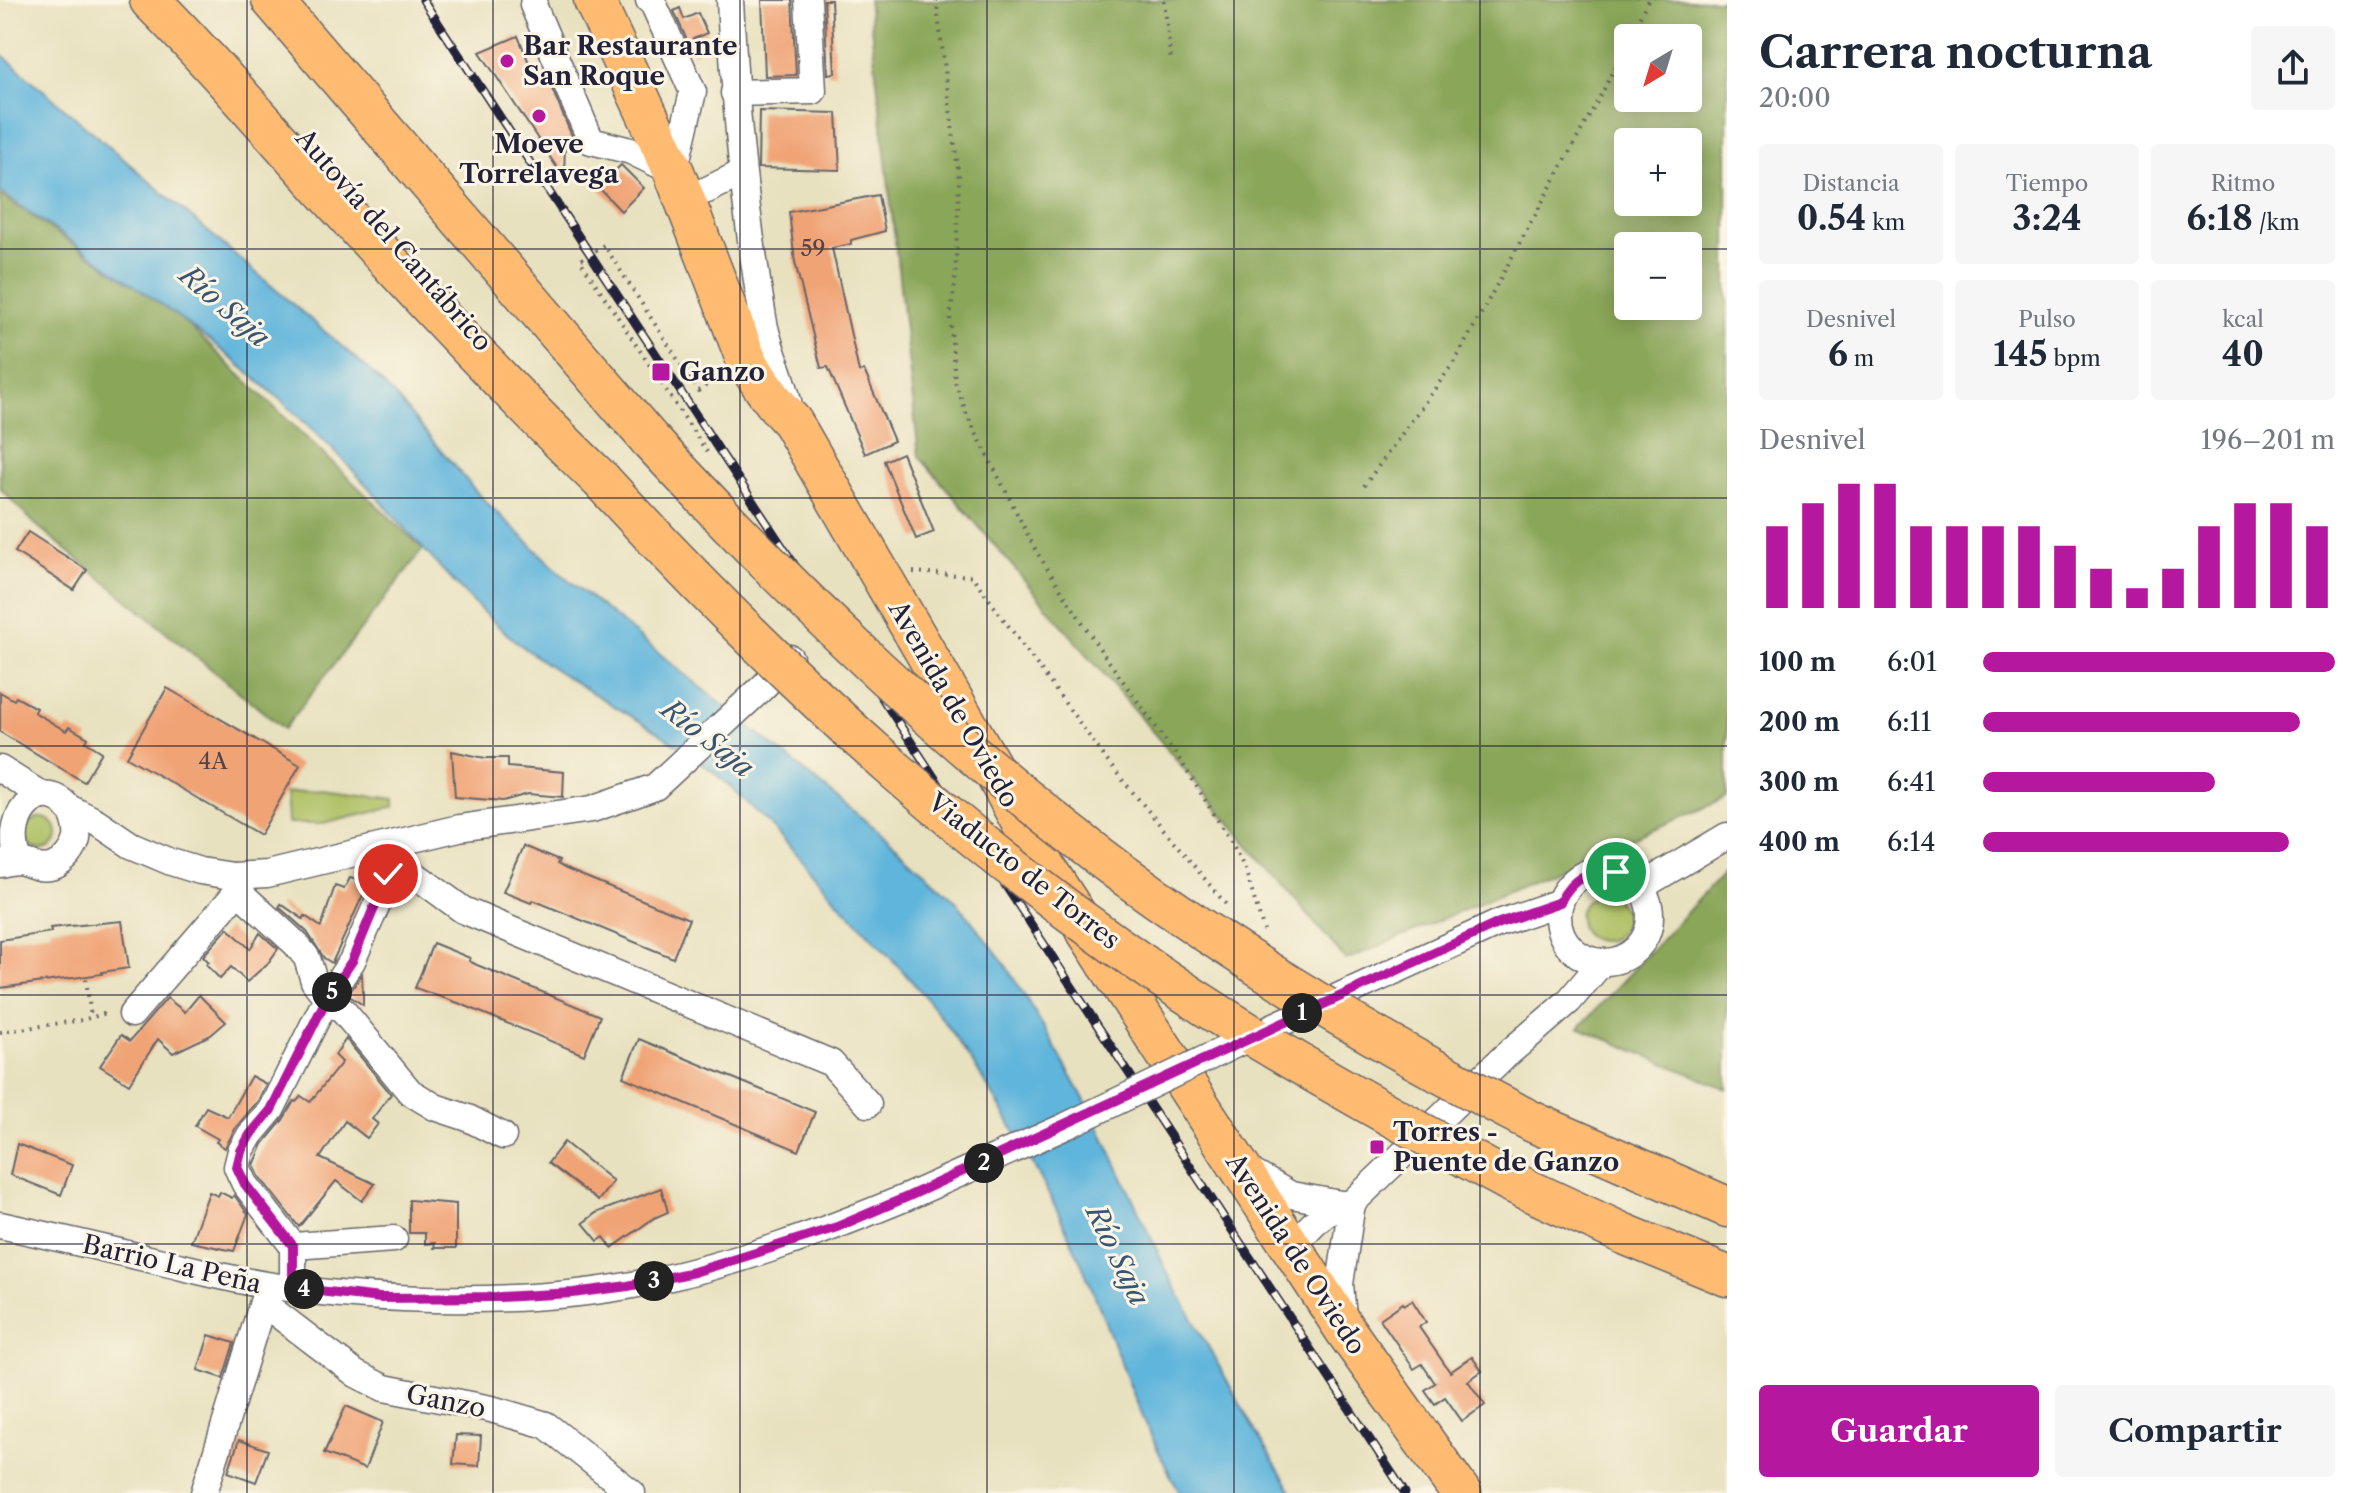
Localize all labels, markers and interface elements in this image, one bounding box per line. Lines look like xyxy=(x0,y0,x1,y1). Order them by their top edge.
north arrow xyxy=(1614,24,1702,112)
map controls xyxy=(1614,24,1702,320)
text: Carrera nocturna xyxy=(1759,25,2152,79)
button: share xyxy=(2251,26,2335,110)
place label: Bar Restaurante San Roque xyxy=(523,30,738,92)
marker: Bar Restaurante San Roque xyxy=(498,52,516,70)
text: 20:00 xyxy=(1759,82,1831,114)
marker: Moeve Torrelavega xyxy=(530,107,548,125)
street label: Autovía del Cantábrico xyxy=(288,122,499,358)
place label: Moeve Torrelavega xyxy=(459,128,620,190)
button: + xyxy=(1614,128,1702,216)
text: Distancia xyxy=(1803,170,1900,197)
text: Tiempo xyxy=(2006,170,2088,197)
text: Ritmo xyxy=(2211,170,2275,197)
text: 0.54 xyxy=(1797,197,1866,239)
text: 3:24 xyxy=(2012,197,2082,239)
text: 6:18 xyxy=(2186,197,2253,239)
text: km xyxy=(1866,209,1905,236)
text: /km xyxy=(2253,209,2300,236)
button: − xyxy=(1614,232,1702,320)
house number: 59 xyxy=(801,235,825,262)
water label: Río Saja xyxy=(172,257,277,354)
text: Desnivel xyxy=(1806,306,1896,333)
text: Pulso xyxy=(2018,306,2076,333)
text: kcal xyxy=(2222,306,2264,333)
text: 6 xyxy=(1828,333,1848,375)
text: 145 xyxy=(1993,333,2048,375)
text: 40 xyxy=(2222,333,2264,375)
text: m xyxy=(1848,345,1874,372)
text: bpm xyxy=(2048,345,2101,372)
place label: Ganzo xyxy=(679,356,765,388)
marker: Ganzo xyxy=(650,361,672,383)
text: Desnivel xyxy=(1759,424,1866,456)
text: 196–201 m xyxy=(2201,424,2335,456)
street label: Avenida de Oviedo xyxy=(881,594,1026,813)
text: 100 m xyxy=(1759,646,1836,678)
text: 6:01 xyxy=(1887,646,1937,678)
water label: Río Saja xyxy=(654,690,761,785)
text: 200 m xyxy=(1759,706,1840,738)
text: 6:11 xyxy=(1887,706,1931,738)
house number: 4A xyxy=(198,748,228,775)
text: 300 m xyxy=(1759,766,1839,798)
text: 6:41 xyxy=(1887,766,1935,798)
street label: Viaducto de Torres xyxy=(921,785,1126,956)
text: 400 m xyxy=(1759,826,1840,858)
text: 6:14 xyxy=(1887,826,1935,858)
pin xyxy=(1582,838,1650,906)
pin xyxy=(354,840,422,908)
icon: arrive xyxy=(1594,850,1638,894)
icon: check xyxy=(366,852,410,896)
pin: 5 xyxy=(312,972,352,1012)
text: 5 xyxy=(326,978,338,1005)
pin: 1 xyxy=(1282,993,1322,1033)
text: 1 xyxy=(1297,999,1307,1026)
place label: Torres - Puente de Ganzo xyxy=(1393,1116,1619,1178)
marker: Torres - Puente de Ganzo xyxy=(1368,1138,1386,1156)
pin: 2 xyxy=(964,1143,1004,1183)
street label: Avenida de Oviedo xyxy=(1219,1147,1373,1360)
text: 2 xyxy=(978,1149,991,1176)
water label: Río Saja xyxy=(1078,1197,1157,1311)
street label: Barrio La Peña xyxy=(79,1228,265,1300)
pin: 3 xyxy=(634,1261,674,1301)
text: 3 xyxy=(648,1267,660,1294)
pin: 4 xyxy=(284,1269,324,1309)
text: 4 xyxy=(297,1275,311,1302)
street label: Ganzo xyxy=(404,1378,488,1424)
button: Guardar xyxy=(1759,1385,2039,1477)
button: Compartir xyxy=(2055,1385,2335,1477)

